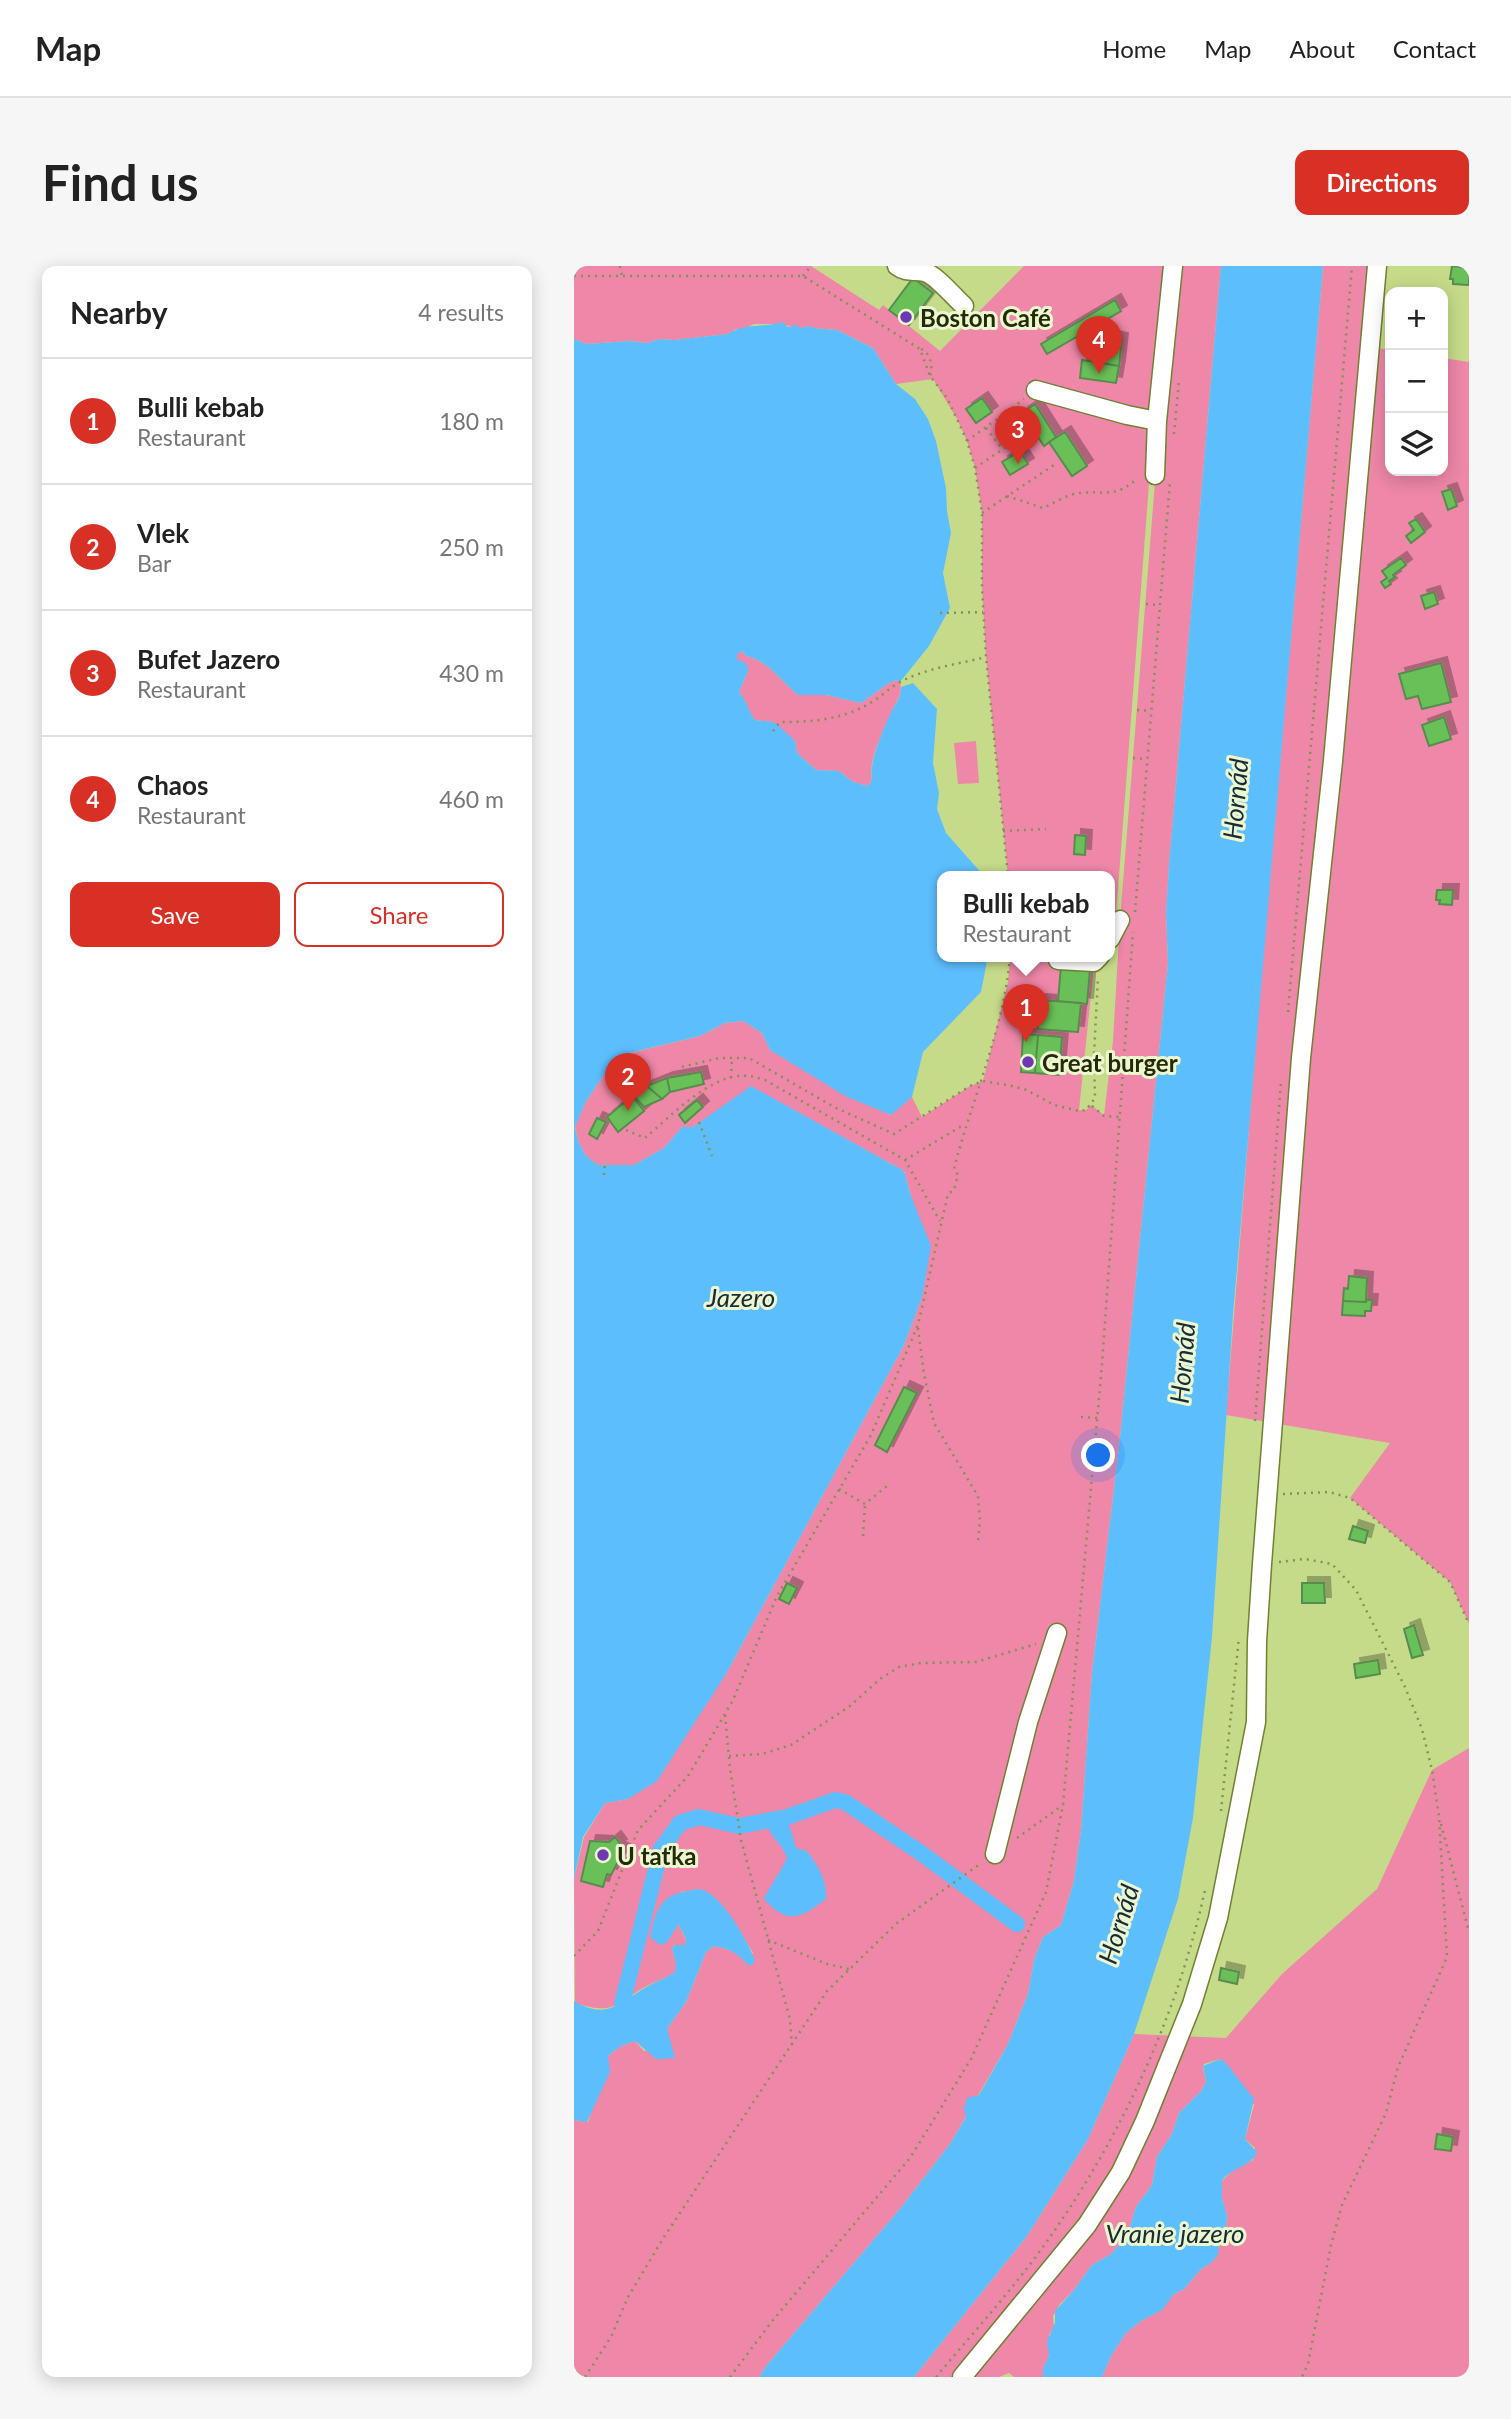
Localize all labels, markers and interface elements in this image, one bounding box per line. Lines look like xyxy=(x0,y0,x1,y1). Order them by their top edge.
text: Map xyxy=(35,28,101,68)
text: Home xyxy=(1102,34,1166,63)
text: Map xyxy=(1204,34,1252,63)
text: About xyxy=(1290,34,1355,63)
text: Contact xyxy=(1393,34,1476,63)
button: Directions xyxy=(1295,150,1469,215)
text: Find us xyxy=(42,153,199,211)
map controls xyxy=(1385,287,1448,476)
button: + xyxy=(1385,287,1448,350)
text: Nearby xyxy=(70,294,168,330)
text: 4 results xyxy=(418,298,504,326)
place label: Boston Café xyxy=(920,303,1051,332)
marker: Boston Café xyxy=(898,309,914,325)
pin: 4 xyxy=(1076,316,1122,374)
button: − xyxy=(1385,350,1448,413)
text: Bulli kebab xyxy=(137,391,264,423)
pin: 3 xyxy=(995,406,1041,464)
text: 1 xyxy=(86,407,100,435)
text: 180 m xyxy=(439,407,504,435)
button: layers xyxy=(1385,413,1448,476)
text: Restaurant xyxy=(137,423,246,451)
text: Vlek xyxy=(137,517,189,549)
text: 2 xyxy=(86,533,100,561)
text: 250 m xyxy=(439,533,504,561)
text: Bar xyxy=(137,549,172,577)
text: Bufet Jazero xyxy=(137,643,280,675)
text: 3 xyxy=(86,659,100,687)
text: 430 m xyxy=(439,659,504,687)
text: Restaurant xyxy=(137,675,246,703)
water label: Hornád xyxy=(1216,757,1255,841)
text: Chaos xyxy=(137,769,208,801)
text: 4 xyxy=(86,785,100,813)
text: 460 m xyxy=(439,785,504,813)
text: Restaurant xyxy=(137,801,246,829)
popup xyxy=(937,871,1115,962)
button: Save xyxy=(70,882,280,947)
button: Share xyxy=(294,882,504,947)
text: Bulli kebab xyxy=(962,887,1090,919)
text: Restaurant xyxy=(962,919,1071,947)
pin: 1 xyxy=(1003,984,1049,1042)
place label: Great burger xyxy=(1042,1048,1178,1077)
pin: 2 xyxy=(605,1053,651,1111)
marker: Great burger xyxy=(1020,1054,1036,1070)
water label: Jazero xyxy=(706,1281,775,1313)
water label: Hornád xyxy=(1163,1321,1202,1405)
your location xyxy=(1081,1438,1115,1472)
place label: U taťka xyxy=(617,1841,696,1870)
marker: U taťka xyxy=(595,1847,611,1863)
water label: Hornád xyxy=(1091,1880,1145,1968)
water label: Vranie jazero xyxy=(1105,2217,1245,2249)

